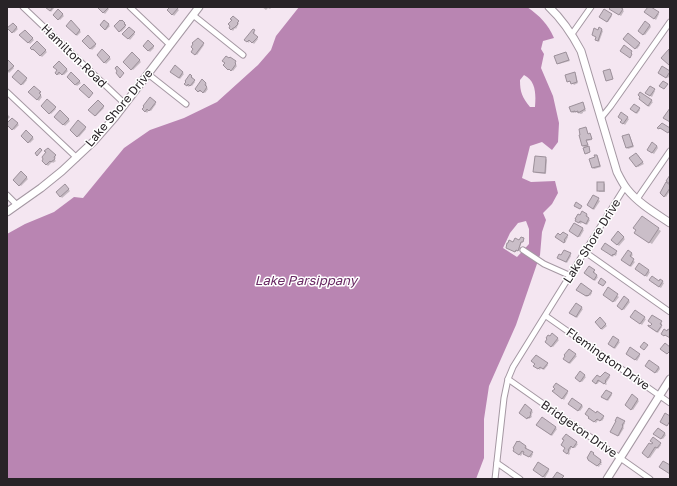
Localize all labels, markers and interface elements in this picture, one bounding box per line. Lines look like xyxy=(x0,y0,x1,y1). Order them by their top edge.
street label: Hamilton Road xyxy=(39,21,110,91)
street label: Lake Shore Drive xyxy=(82,66,155,150)
street label: Lake Shore Drive xyxy=(560,196,624,286)
water label: Lake Parsippany xyxy=(255,272,359,288)
street label: Flemington Drive xyxy=(564,324,653,393)
street label: Bridgeton Drive xyxy=(538,397,620,461)

